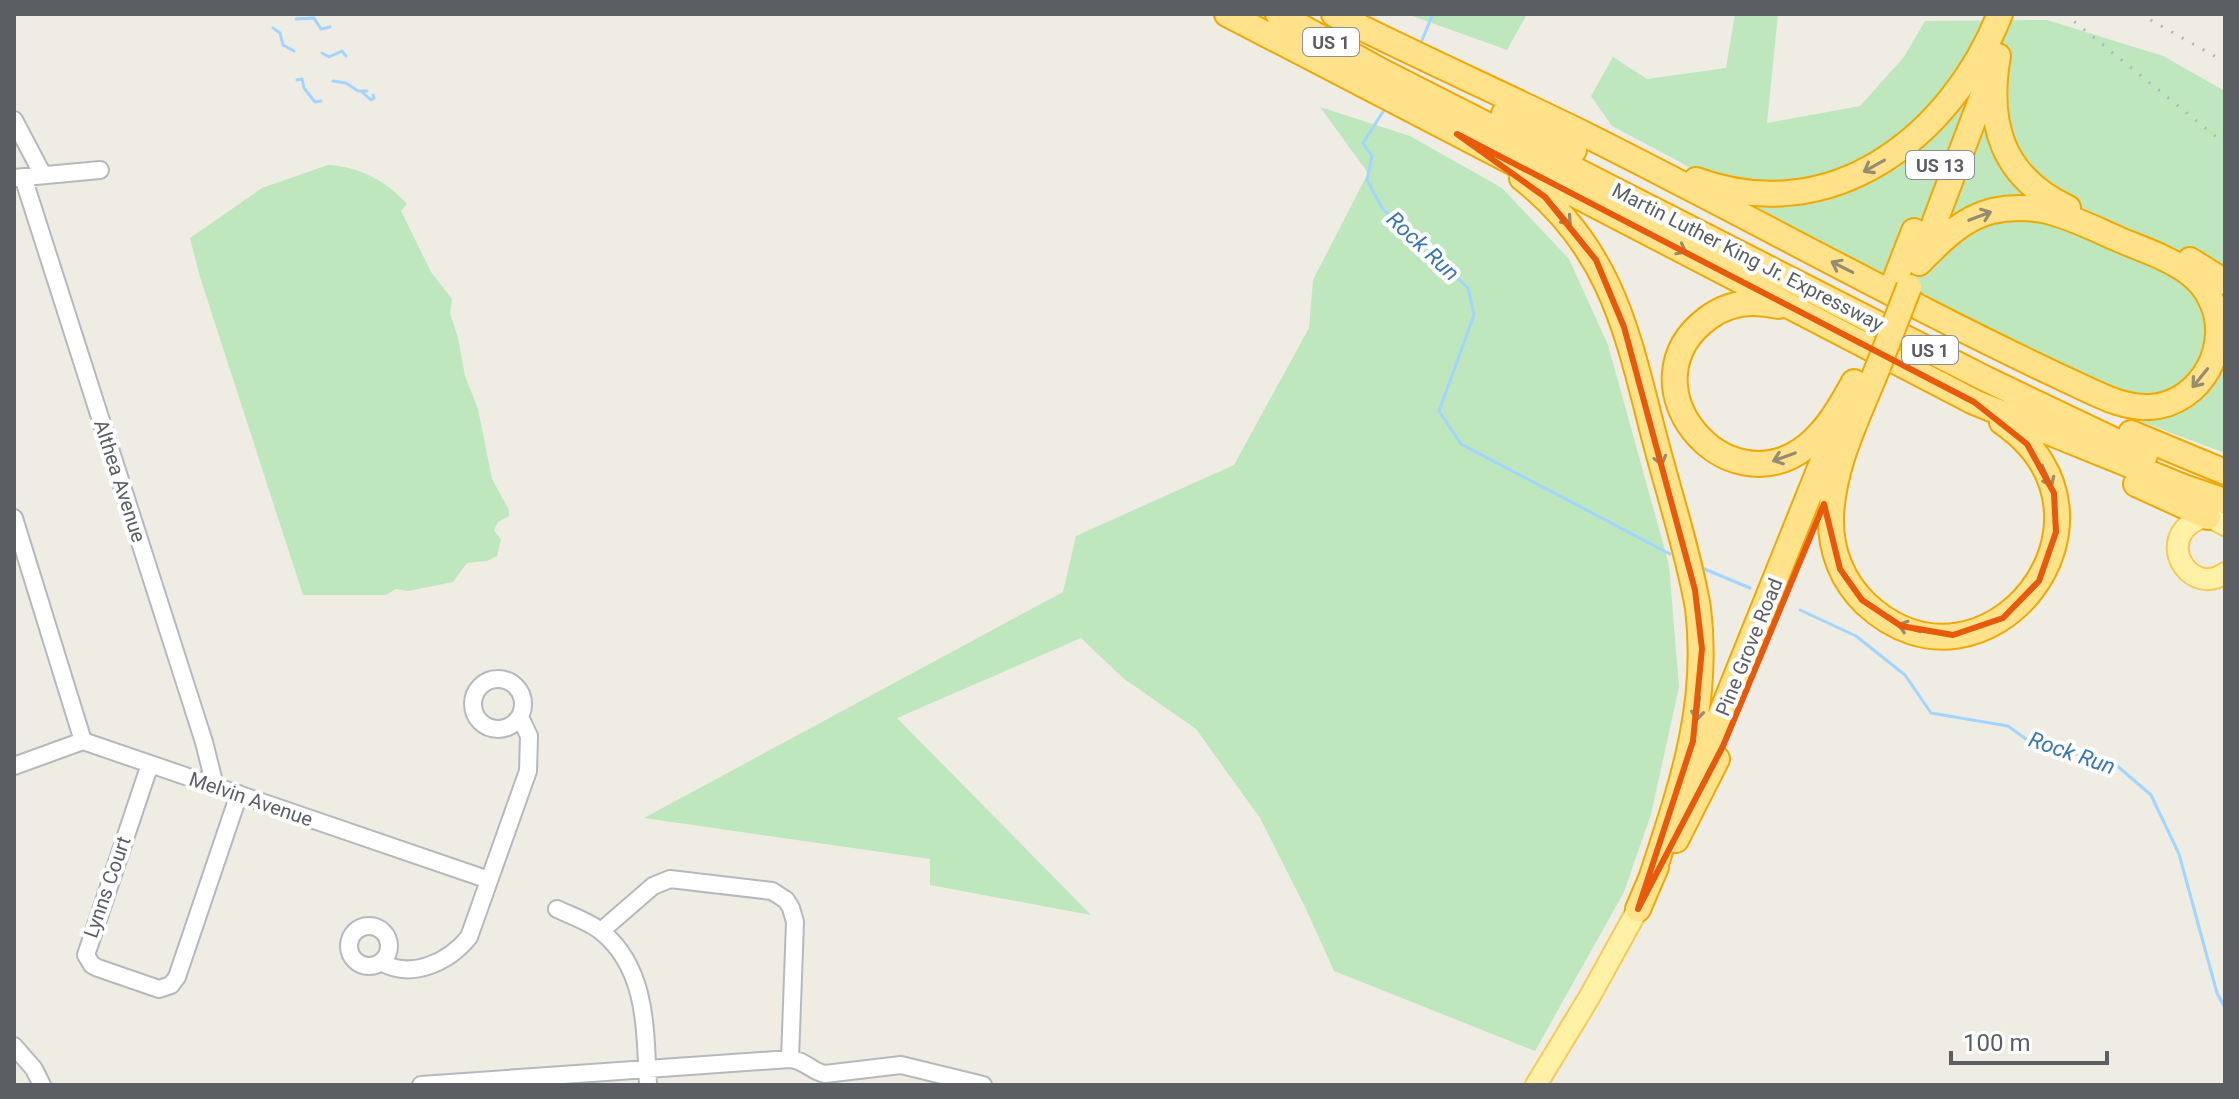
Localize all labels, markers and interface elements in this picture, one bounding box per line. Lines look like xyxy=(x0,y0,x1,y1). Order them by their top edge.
road number: US 1 xyxy=(1303,28,1359,56)
road number: US 13 xyxy=(1906,151,1974,179)
one-way arrow xyxy=(1863,158,1886,174)
street label: Martin Luther King Jr. Expressway xyxy=(1608,178,1888,336)
one-way arrow xyxy=(1553,205,1571,225)
water label: Rock Run xyxy=(1382,206,1464,286)
one-way arrow xyxy=(1967,208,1992,222)
one-way arrow xyxy=(1664,239,1688,255)
one-way arrow xyxy=(1831,259,1854,275)
road number: US 1 xyxy=(1902,336,1958,364)
one-way arrow xyxy=(2192,368,2210,389)
street label: Althea Avenue xyxy=(89,417,151,545)
one-way arrow xyxy=(1652,441,1667,467)
one-way arrow xyxy=(1771,451,1796,466)
one-way arrow xyxy=(2040,464,2055,488)
street label: Pine Grove Road xyxy=(1710,575,1788,719)
one-way arrow xyxy=(1897,620,1922,635)
one-way arrow xyxy=(1691,695,1706,722)
water label: Rock Run xyxy=(2026,727,2118,779)
street label: Melvin Avenue xyxy=(186,767,316,831)
street label: Lynns Court xyxy=(78,833,136,941)
scale bar xyxy=(1951,1015,2107,1065)
text: 100 m xyxy=(1963,1029,2030,1057)

